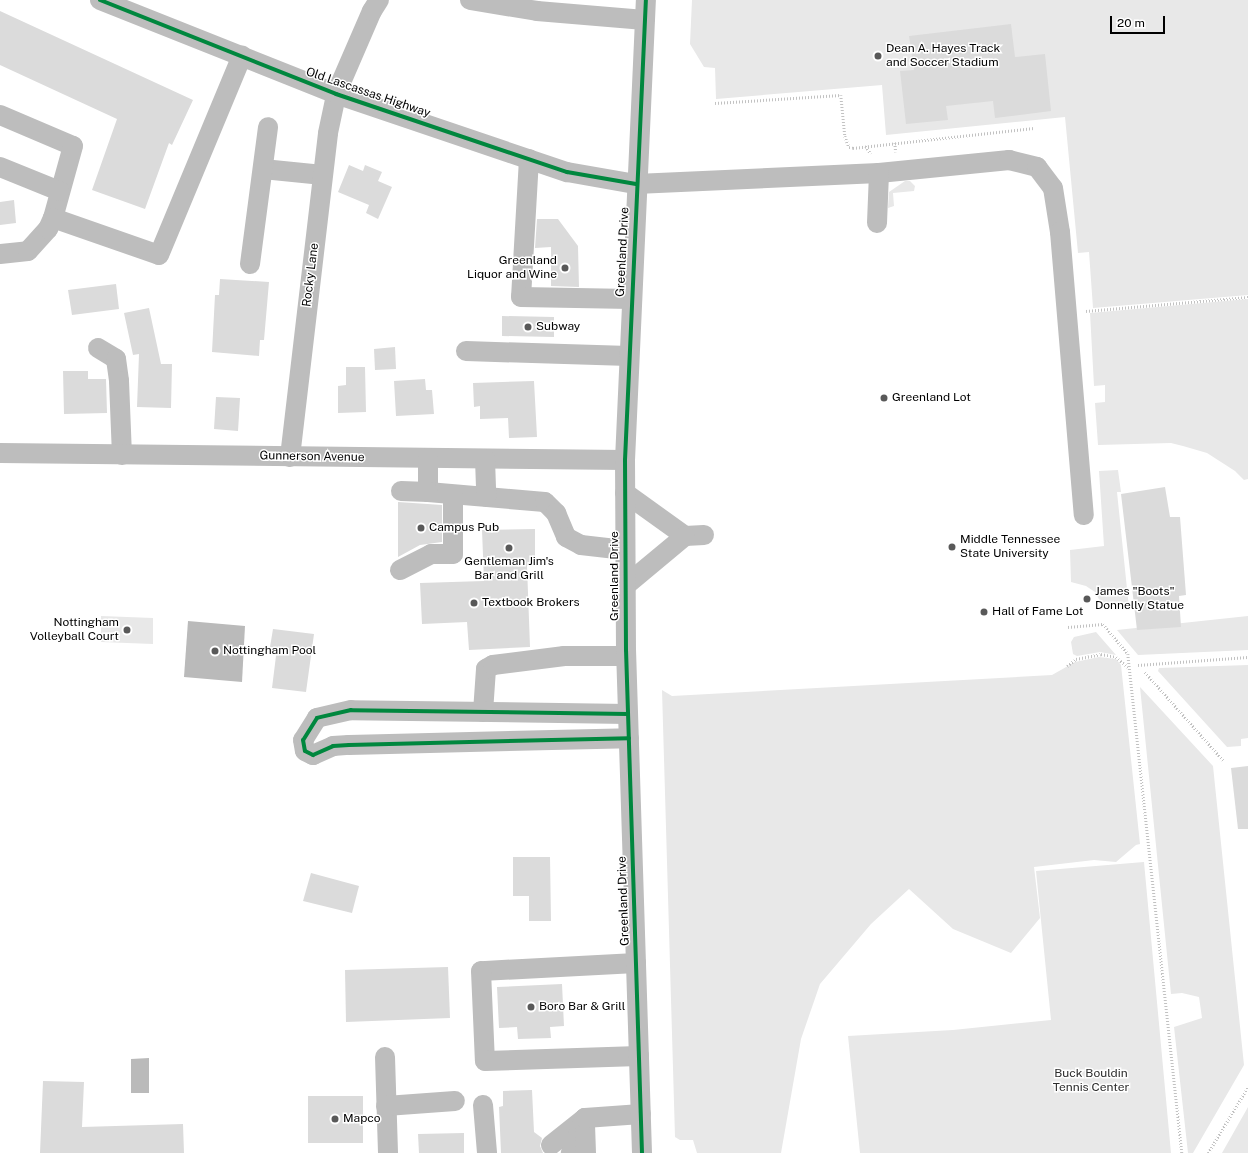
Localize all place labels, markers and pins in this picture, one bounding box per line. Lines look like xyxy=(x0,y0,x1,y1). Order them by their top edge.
place label: Dean A. Hayes Track and Soccer Stadium xyxy=(886,42,1000,70)
marker: Dean A. Hayes Track and Soccer Stadium xyxy=(873,51,883,61)
place label: Greenland Liquor and Wine xyxy=(467,254,557,282)
marker: Greenland Liquor and Wine xyxy=(560,263,570,273)
place label: Subway xyxy=(536,320,580,334)
marker: Subway xyxy=(523,322,533,332)
place label: Greenland Lot xyxy=(892,391,971,405)
marker: Greenland Lot xyxy=(879,393,889,403)
place label: Campus Pub xyxy=(429,521,499,535)
marker: Campus Pub xyxy=(416,523,426,533)
place label: Middle Tennessee State University xyxy=(960,533,1060,561)
marker: Middle Tennessee State University xyxy=(947,542,957,552)
marker: Gentleman Jim's Bar and Grill xyxy=(504,543,514,553)
place label: Gentleman Jim's Bar and Grill xyxy=(464,555,554,583)
place label: James "Boots" Donnelly Statue xyxy=(1095,585,1184,613)
marker: James "Boots" Donnelly Statue xyxy=(1082,594,1092,604)
place label: Textbook Brokers xyxy=(482,596,580,610)
marker: Textbook Brokers xyxy=(469,598,479,608)
place label: Hall of Fame Lot xyxy=(992,605,1084,619)
marker: Hall of Fame Lot xyxy=(979,607,989,617)
place label: Nottingham Volleyball Court xyxy=(30,616,119,644)
marker: Nottingham Volleyball Court xyxy=(122,625,132,635)
place label: Nottingham Pool xyxy=(223,644,316,658)
marker: Nottingham Pool xyxy=(210,646,220,656)
place label: Boro Bar & Grill xyxy=(539,1000,626,1014)
marker: Boro Bar & Grill xyxy=(526,1002,536,1012)
place label: Mapco xyxy=(343,1112,381,1126)
marker: Mapco xyxy=(330,1114,340,1124)

